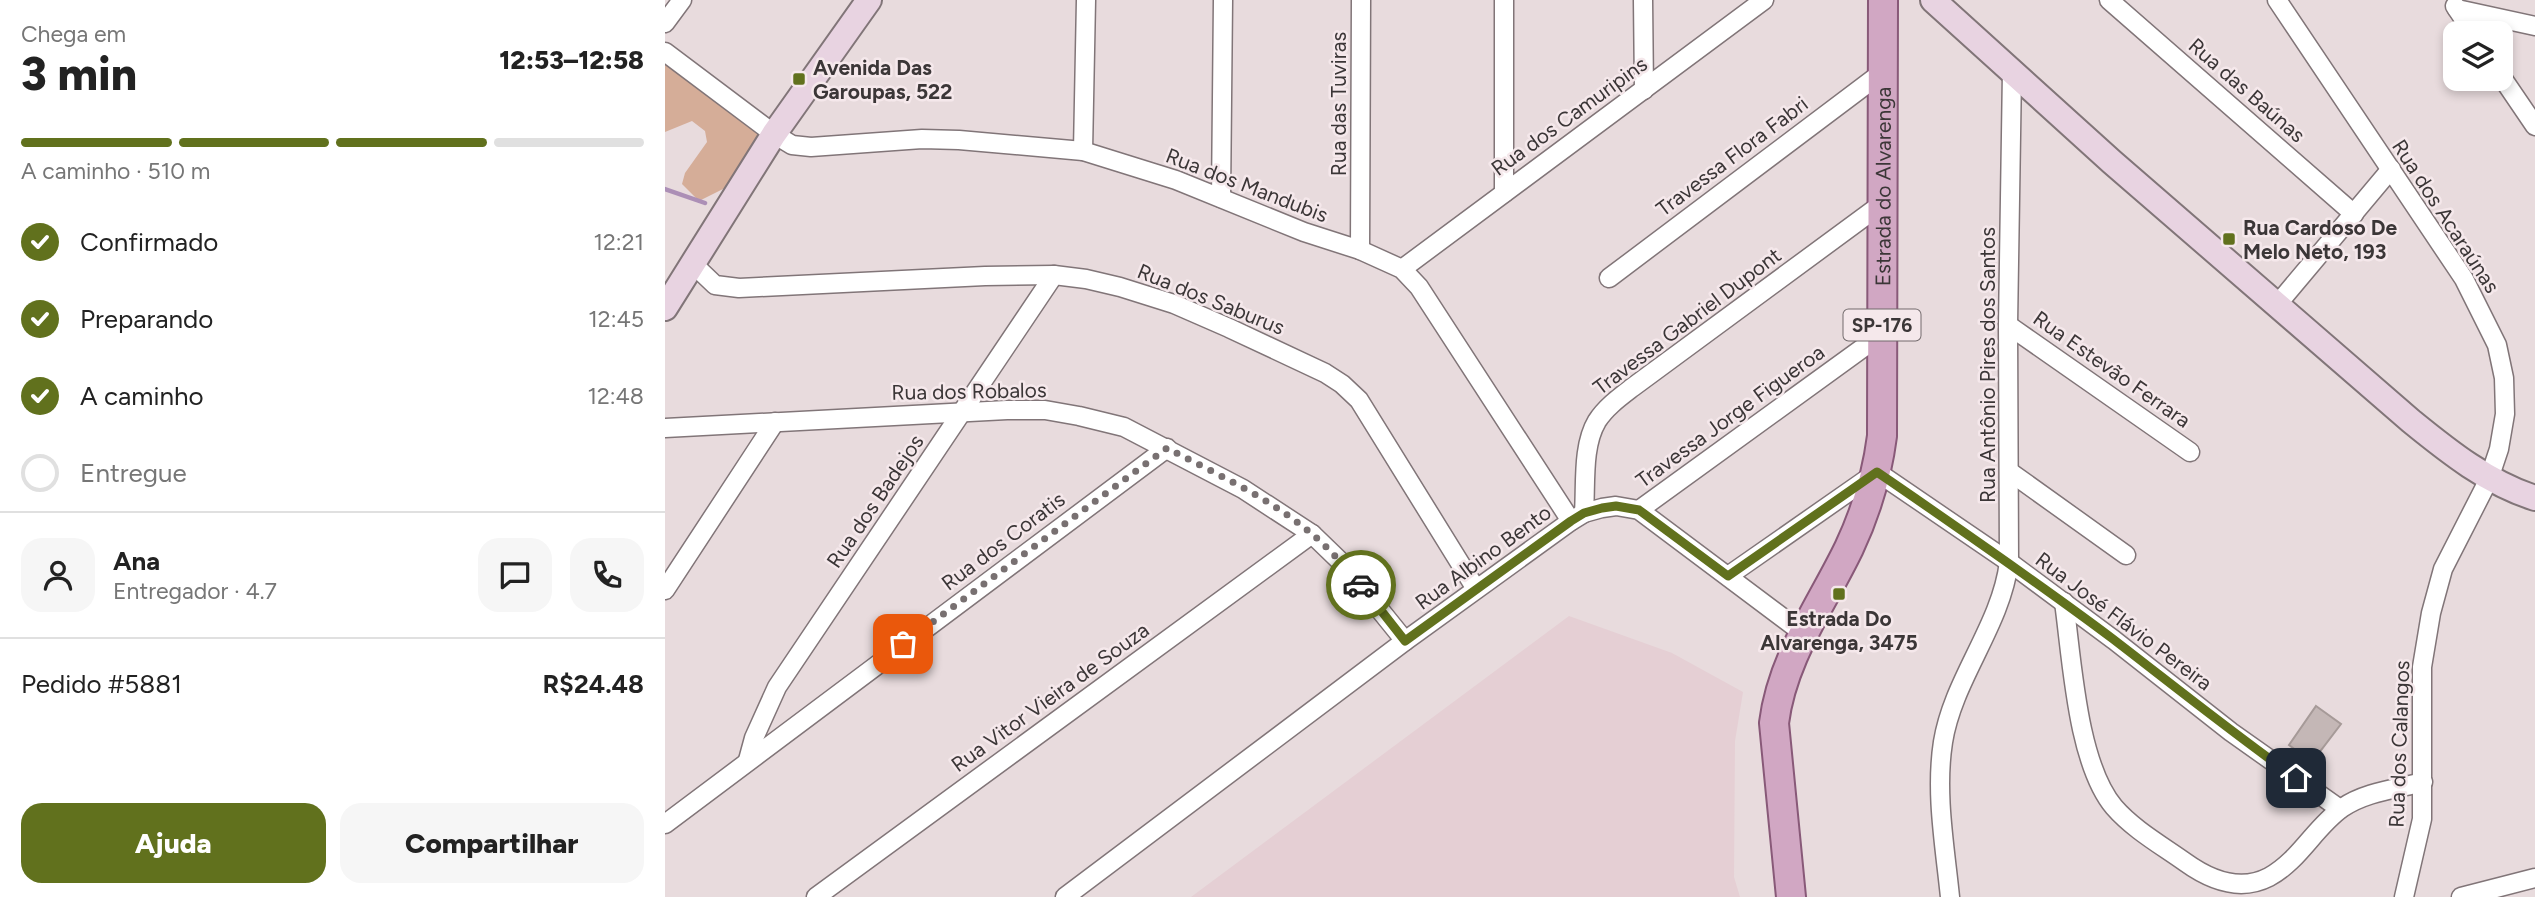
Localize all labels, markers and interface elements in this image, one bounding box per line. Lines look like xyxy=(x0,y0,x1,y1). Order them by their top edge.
text: Chega em xyxy=(21,20,126,48)
map controls xyxy=(2443,21,2513,91)
button: layers xyxy=(2443,21,2513,91)
street label: Rua das Tuviras xyxy=(1326,32,1351,176)
street label: Rua das Baúnas xyxy=(2184,33,2310,147)
text: 12:53–12:58 xyxy=(499,44,644,76)
text: 3 min xyxy=(21,46,137,102)
street label: Rua dos Camuripins xyxy=(1486,51,1652,181)
place label: Avenida Das Garoupas, 522 xyxy=(813,55,952,104)
marker: Avenida Das Garoupas, 522 xyxy=(791,71,807,87)
street label: Estrada do Alvarenga xyxy=(1870,87,1895,286)
street label: Travessa Flora Fabri xyxy=(1651,91,1813,221)
street label: Rua dos Acaraúnas xyxy=(2387,135,2505,297)
street label: Rua dos Mandubis xyxy=(1163,143,1331,227)
text: A caminho · 510 m xyxy=(21,157,210,185)
place label: Rua Cardoso De Melo Neto, 193 xyxy=(2243,215,2397,264)
icon: check xyxy=(21,223,59,261)
text: Confirmado xyxy=(80,226,218,258)
street label: Rua Antônio Pires dos Santos xyxy=(1975,227,2000,503)
text: 12:21 xyxy=(593,228,644,256)
marker: Rua Cardoso De Melo Neto, 193 xyxy=(2221,231,2237,247)
street label: Travessa Gabriel Dupont xyxy=(1588,242,1786,400)
street label: Rua dos Saburus xyxy=(1134,258,1288,340)
icon: check xyxy=(21,300,59,338)
text: Preparando xyxy=(80,303,213,335)
text: 12:45 xyxy=(588,305,644,333)
street label: Rua Estevão Ferrara xyxy=(2029,305,2195,433)
road number: SP-176 xyxy=(1843,310,1921,340)
street label: Travessa Jorge Figueroa xyxy=(1631,339,1829,493)
icon: check xyxy=(21,377,59,415)
street label: Rua dos Robalos xyxy=(891,377,1047,405)
text: A caminho xyxy=(80,380,204,412)
text: 12:48 xyxy=(587,382,644,410)
street label: Rua dos Badejos xyxy=(821,430,929,572)
text: Entregue xyxy=(80,457,187,489)
street label: Rua dos Coratis xyxy=(936,486,1070,596)
street label: Rua Albino Bento xyxy=(1410,499,1556,615)
button: person xyxy=(21,538,95,612)
button: chat xyxy=(478,538,552,612)
button: phone xyxy=(570,538,644,612)
text: Ana xyxy=(113,545,160,577)
street label: Rua José Flávio Pereira xyxy=(2031,546,2217,696)
courier xyxy=(1326,550,1396,620)
icon: car xyxy=(1342,566,1380,604)
text: Entregador · 4.7 xyxy=(113,577,277,605)
marker: Estrada Do Alvarenga, 3475 xyxy=(1831,586,1847,602)
place label: Estrada Do Alvarenga, 3475 xyxy=(1760,606,1918,655)
pin xyxy=(873,614,933,674)
street label: Rua Vitor Vieira de Souza xyxy=(946,617,1154,777)
icon: bag xyxy=(884,625,922,663)
street label: Rua dos Calangos xyxy=(2384,660,2414,828)
text: Pedido #5881 xyxy=(21,668,182,700)
text: R$24.48 xyxy=(542,668,644,700)
pin xyxy=(2266,748,2326,808)
icon: home xyxy=(2277,759,2315,797)
button: Ajuda xyxy=(21,803,326,883)
button: Compartilhar xyxy=(340,803,644,883)

